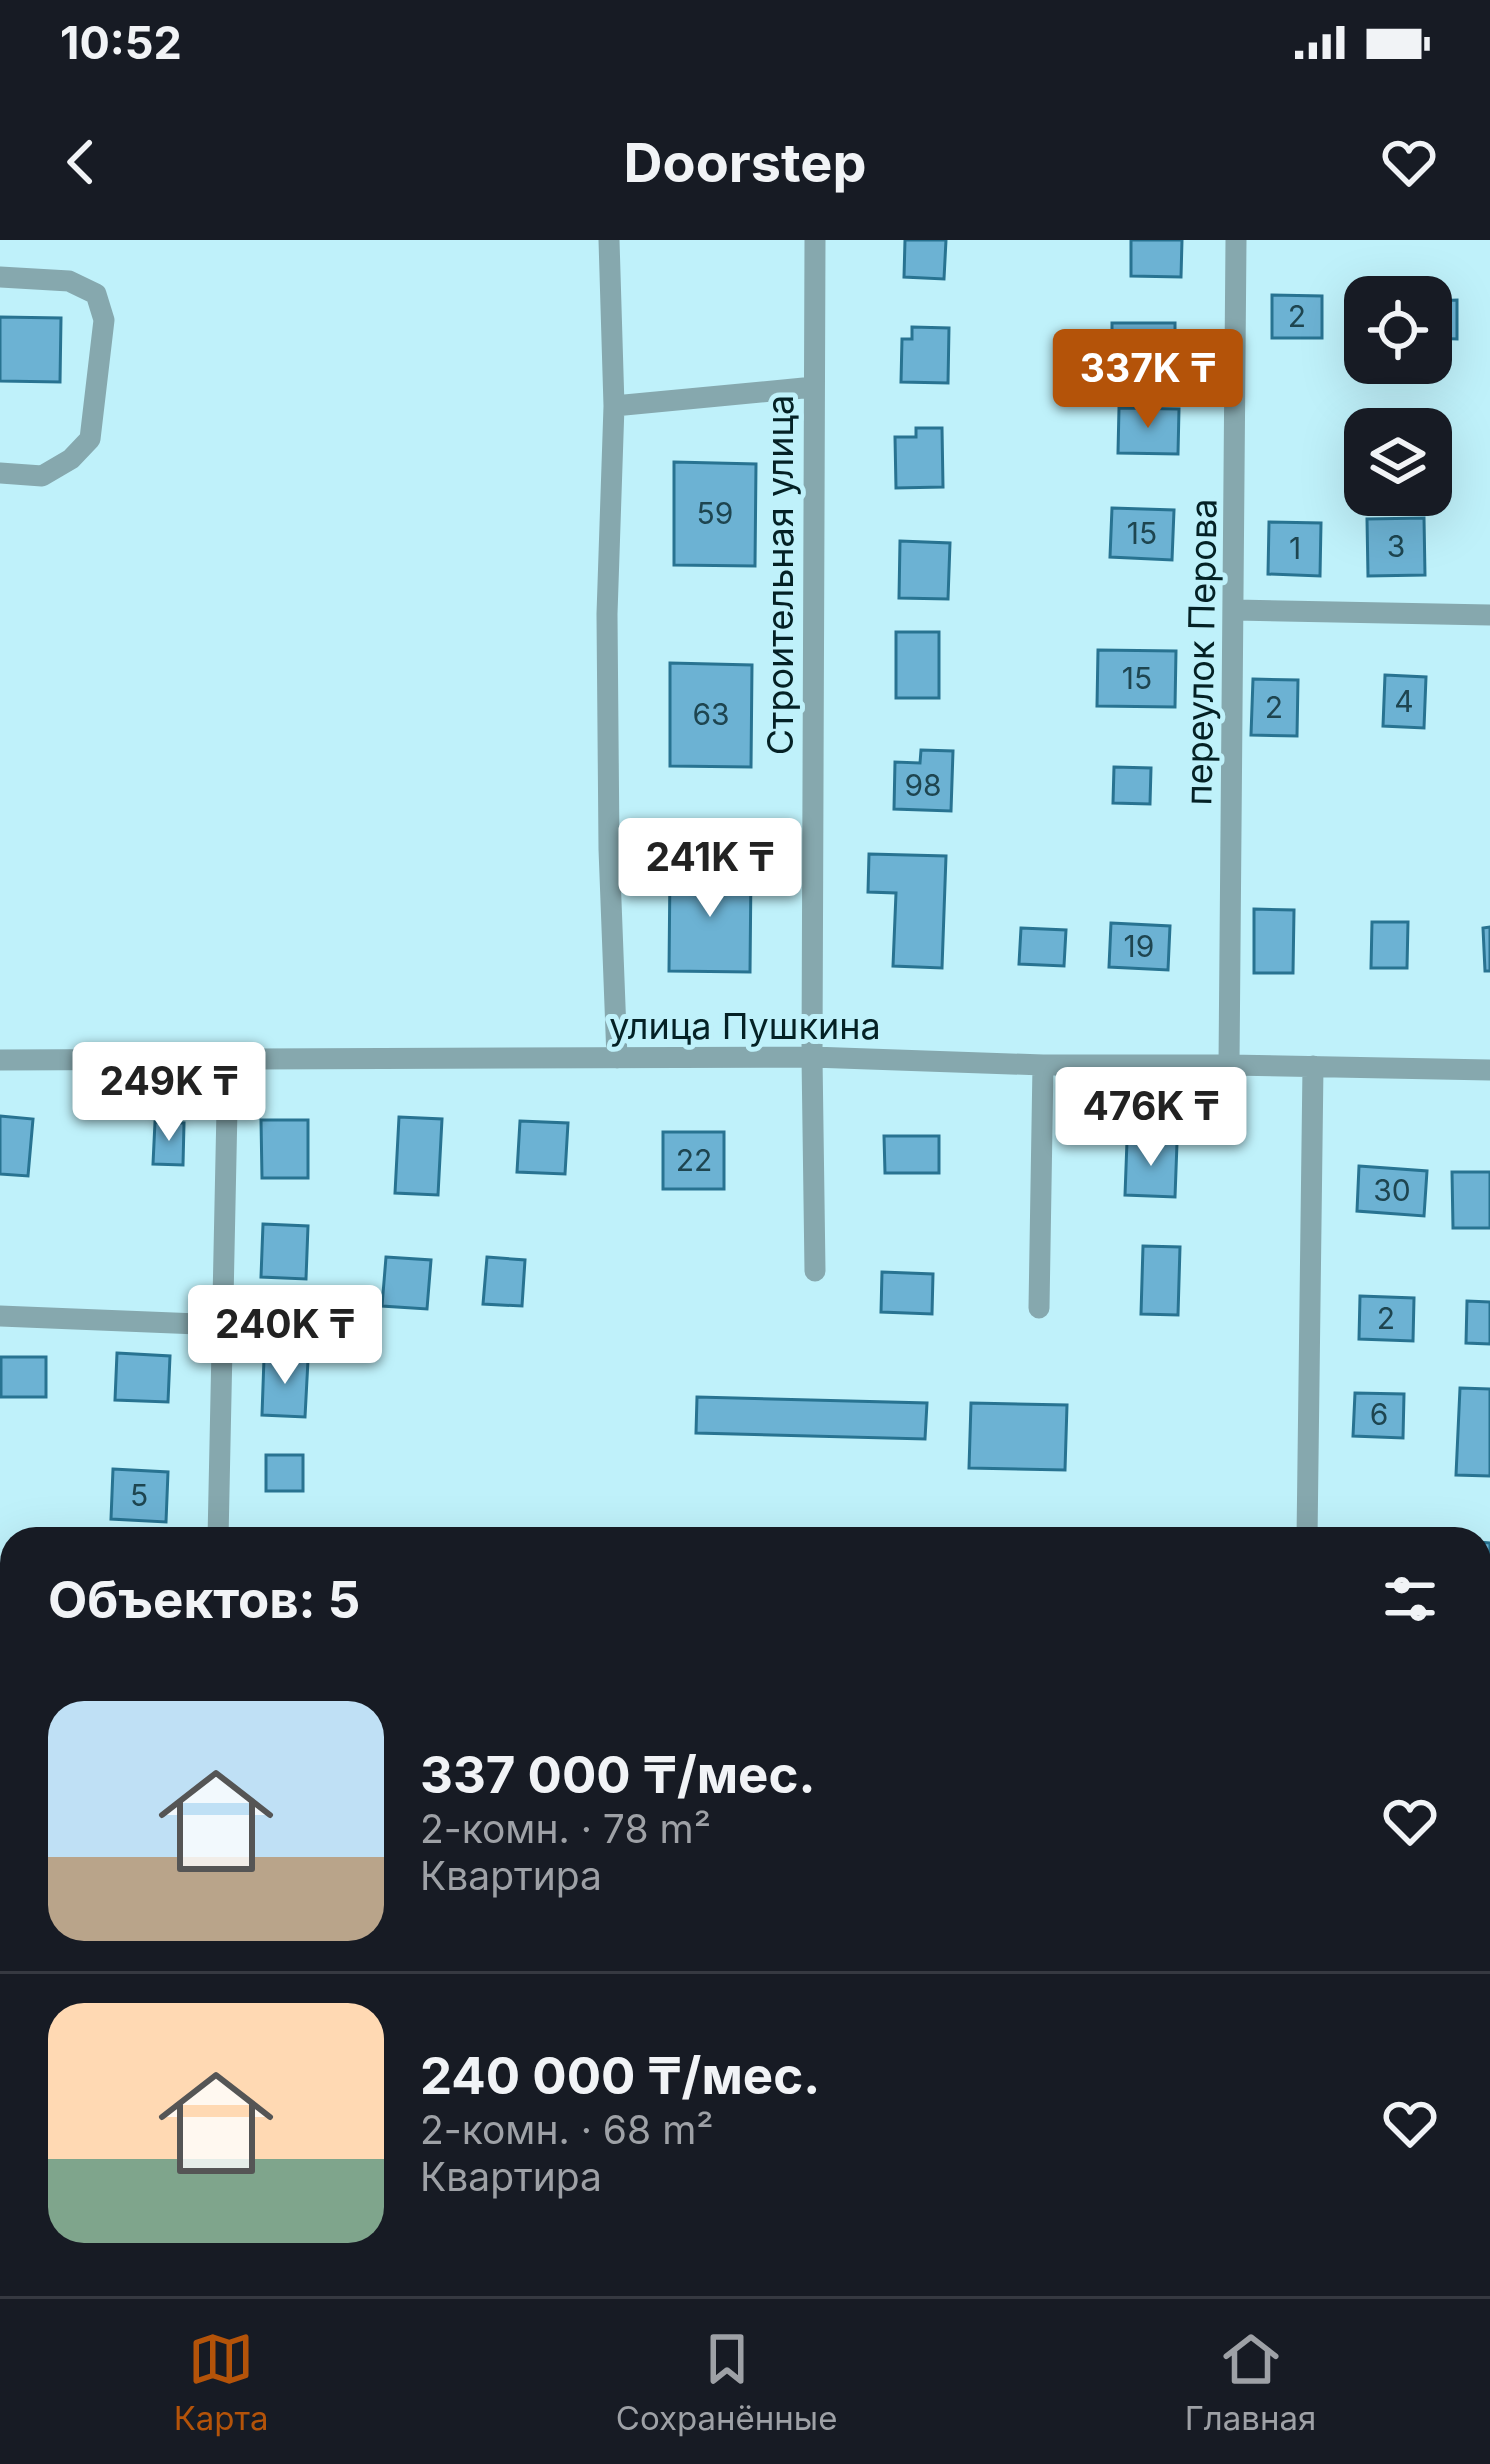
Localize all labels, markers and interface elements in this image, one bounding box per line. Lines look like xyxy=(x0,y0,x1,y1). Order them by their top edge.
text: 10:52 xyxy=(60,15,182,70)
icon: back xyxy=(48,129,114,195)
icon: heart xyxy=(1376,129,1442,195)
text: Doorstep xyxy=(624,130,866,195)
map controls xyxy=(1344,276,1452,516)
button: locate xyxy=(1344,276,1452,384)
house number: 2 xyxy=(1288,298,1306,334)
pin: 337K ₸ xyxy=(1050,329,1246,431)
text: 337K ₸ xyxy=(1080,344,1216,391)
street label: Строительная улица xyxy=(758,395,802,755)
button: layers xyxy=(1344,408,1452,516)
house number: 59 xyxy=(697,495,733,531)
street label: переулок Перова xyxy=(1176,498,1226,806)
house number: 15 xyxy=(1127,515,1157,551)
house number: 3 xyxy=(1387,528,1405,564)
house number: 1 xyxy=(1289,530,1301,566)
house number: 15 xyxy=(1122,660,1152,696)
house number: 4 xyxy=(1394,683,1414,719)
house number: 2 xyxy=(1265,689,1283,725)
house number: 63 xyxy=(692,696,730,732)
house number: 98 xyxy=(904,767,942,803)
pin: 241K ₸ xyxy=(612,818,808,920)
text: 241K ₸ xyxy=(646,833,775,880)
house number: 19 xyxy=(1124,928,1154,964)
street label: улица Пушкина xyxy=(609,1004,881,1048)
pin: 249K ₸ xyxy=(71,1042,267,1144)
text: 249K ₸ xyxy=(100,1057,239,1104)
pin: 476K ₸ xyxy=(1053,1067,1249,1169)
text: 476K ₸ xyxy=(1082,1082,1220,1129)
house number: 22 xyxy=(676,1142,712,1178)
house number: 30 xyxy=(1373,1172,1411,1208)
pin: 240K ₸ xyxy=(187,1285,383,1387)
text: 240K ₸ xyxy=(215,1300,355,1347)
house number: 2 xyxy=(1377,1300,1395,1336)
house number: 6 xyxy=(1370,1396,1388,1432)
house number: 5 xyxy=(130,1477,148,1513)
icon: filters xyxy=(1377,1566,1443,1632)
text: Объектов: 5 xyxy=(48,1569,360,1630)
text: 337 000 ₸/мес. xyxy=(420,1744,816,1805)
icon: home xyxy=(144,1749,288,1893)
icon: heart xyxy=(1377,1788,1443,1854)
text: 2-комн. · 78 m² xyxy=(420,1805,711,1852)
text: Квартира xyxy=(420,1852,602,1899)
text: 240 000 ₸/мес. xyxy=(420,2045,820,2106)
icon: home xyxy=(144,2051,288,2195)
icon: heart xyxy=(1377,2090,1443,2156)
text: 2-комн. · 68 m² xyxy=(420,2106,714,2153)
text: Квартира xyxy=(420,2153,602,2200)
tab: Карта xyxy=(174,2326,268,2438)
tab: Сохранённые xyxy=(616,2326,837,2438)
tab: Главная xyxy=(1185,2326,1316,2438)

